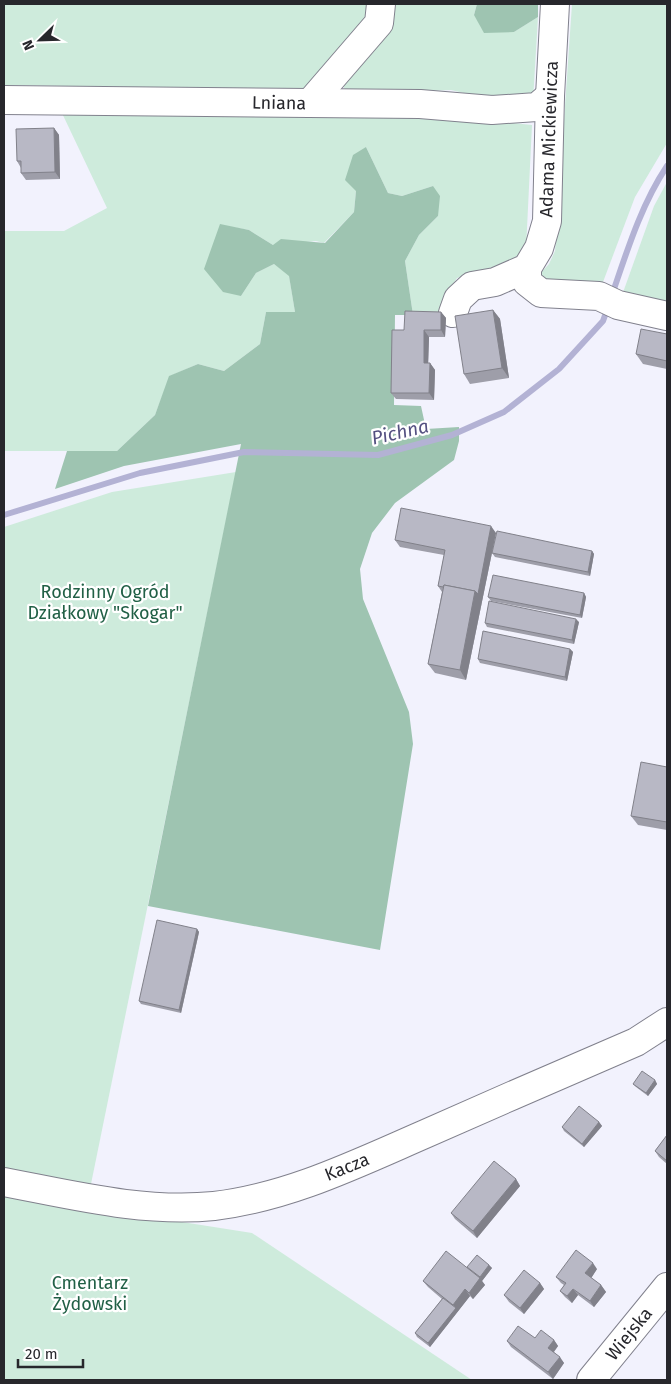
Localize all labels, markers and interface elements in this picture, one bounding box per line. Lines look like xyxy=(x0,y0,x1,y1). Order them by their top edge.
north arrow xyxy=(15,15,65,65)
text: N xyxy=(19,37,38,52)
street label: Adama Mickiewicza xyxy=(535,60,563,218)
street label: Lniana xyxy=(252,92,306,114)
water label: Pichna xyxy=(369,414,431,450)
park label: Rodzinny Ogród Działkowy "Skogar" xyxy=(27,581,183,624)
street label: Kacza xyxy=(321,1148,373,1186)
park label: Cmentarz Żydowski xyxy=(52,1272,128,1315)
street label: Wiejska xyxy=(601,1303,657,1365)
scale bar xyxy=(18,1336,82,1368)
text: 20 m xyxy=(25,1345,58,1363)

